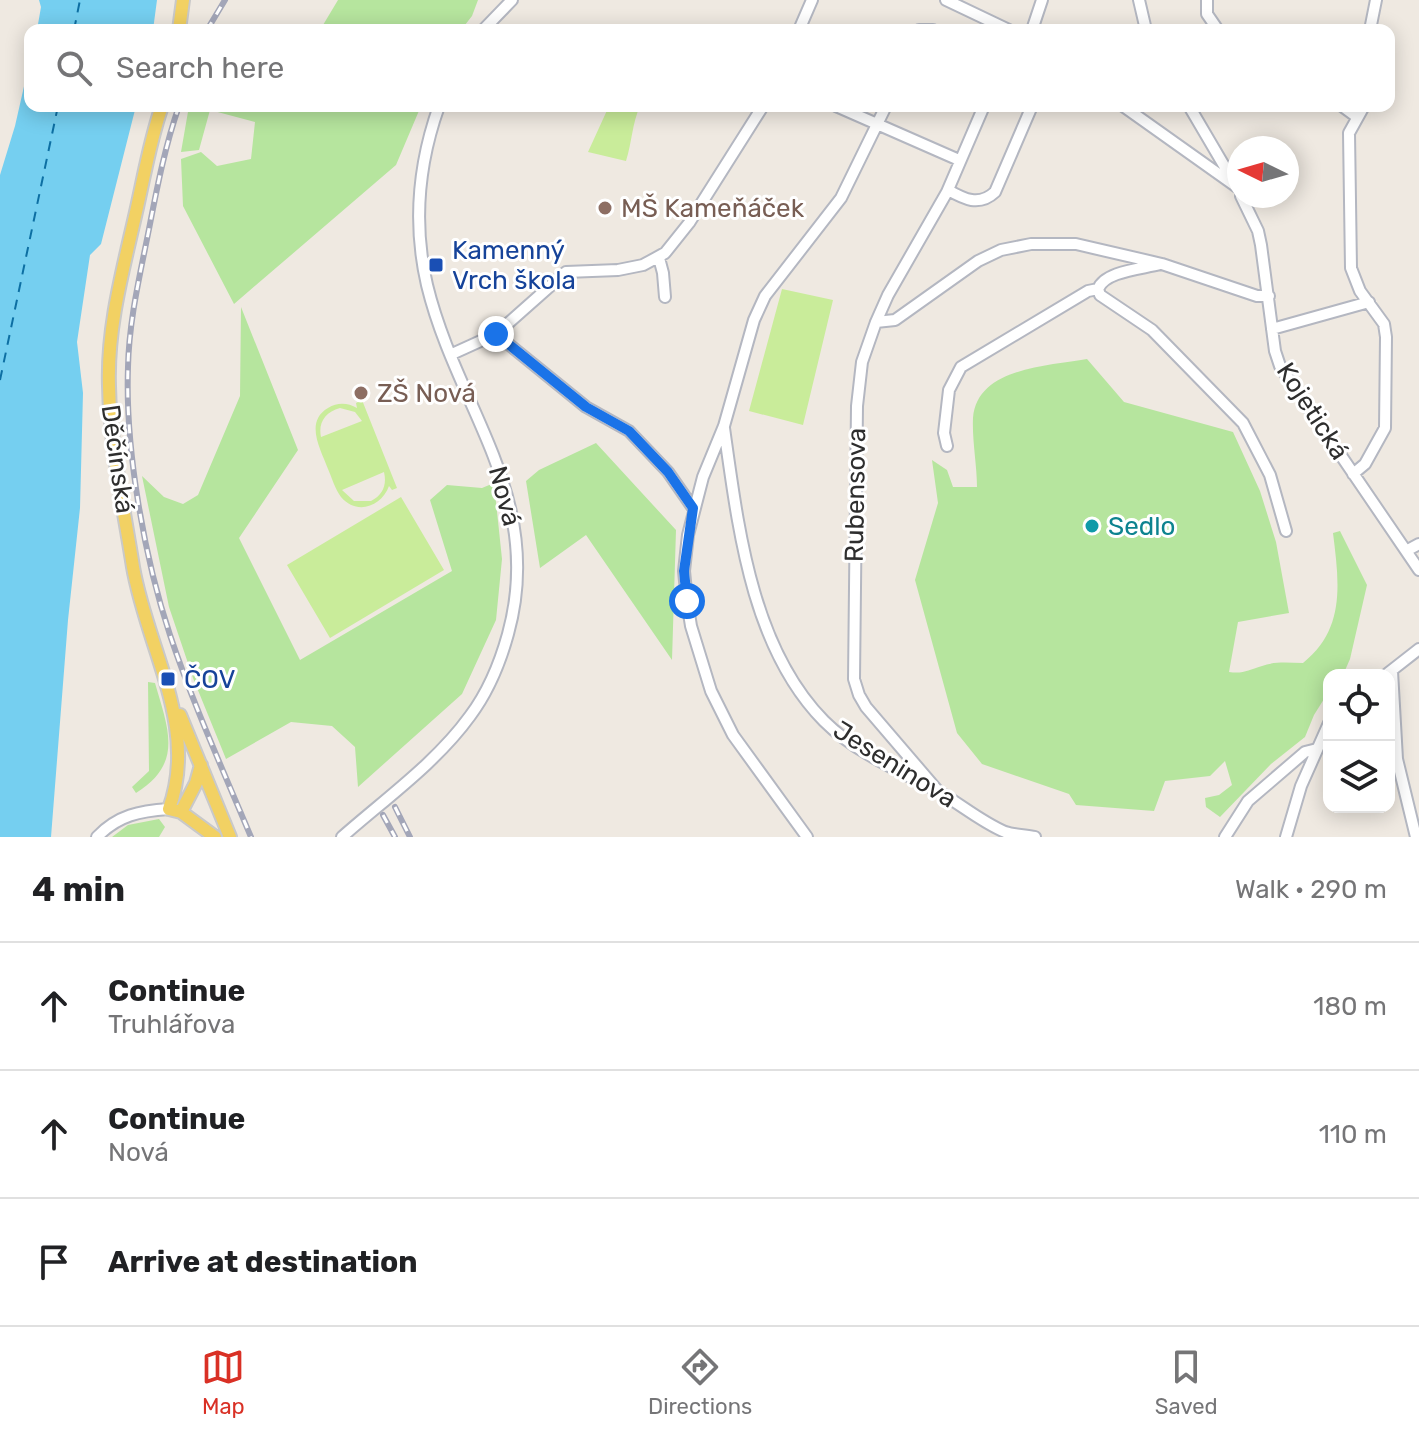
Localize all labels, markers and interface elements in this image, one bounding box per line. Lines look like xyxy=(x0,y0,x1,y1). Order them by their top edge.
search box xyxy=(24,24,1395,112)
icon: search xyxy=(52,46,96,90)
text: Search here xyxy=(116,50,284,86)
north arrow xyxy=(1227,136,1299,208)
place label: MŠ Kameňáček xyxy=(621,193,805,224)
marker: MŠ Kameňáček xyxy=(596,199,614,217)
place label: Kamenný Vrch škola xyxy=(452,235,576,296)
marker: Kamenný Vrch škola xyxy=(427,256,445,274)
route end xyxy=(478,316,514,352)
street label: Kojetická xyxy=(1270,357,1355,466)
place label: ZŠ Nová xyxy=(377,378,476,409)
marker: ZŠ Nová xyxy=(352,384,370,402)
street label: Děčínská xyxy=(95,403,140,516)
street label: Rubensova xyxy=(839,428,872,562)
street label: Nová xyxy=(482,463,527,529)
place label: Sedlo xyxy=(1108,511,1175,542)
marker: Sedlo xyxy=(1083,517,1101,535)
route start xyxy=(669,583,705,619)
place label: ČOV xyxy=(184,664,235,695)
map controls xyxy=(1323,669,1395,813)
button: locate xyxy=(1323,669,1395,741)
marker: ČOV xyxy=(159,670,177,688)
street label: Jeseninova xyxy=(827,714,962,814)
button: layers xyxy=(1323,741,1395,813)
text: 4 min xyxy=(32,869,125,910)
text: Walk · 290 m xyxy=(1235,874,1387,905)
text: Continue xyxy=(108,973,245,1009)
icon: ahead xyxy=(32,984,76,1028)
text: 180 m xyxy=(1313,991,1387,1022)
text: Truhlářova xyxy=(108,1009,235,1040)
text: Continue xyxy=(108,1101,245,1137)
icon: ahead xyxy=(32,1112,76,1156)
text: 110 m xyxy=(1319,1119,1387,1150)
text: Nová xyxy=(108,1137,169,1168)
icon: arrive xyxy=(32,1240,76,1284)
text: Arrive at destination xyxy=(108,1244,418,1280)
tab: Map xyxy=(201,1345,245,1420)
tab: Directions xyxy=(648,1345,752,1420)
tab: Saved xyxy=(1155,1345,1218,1420)

